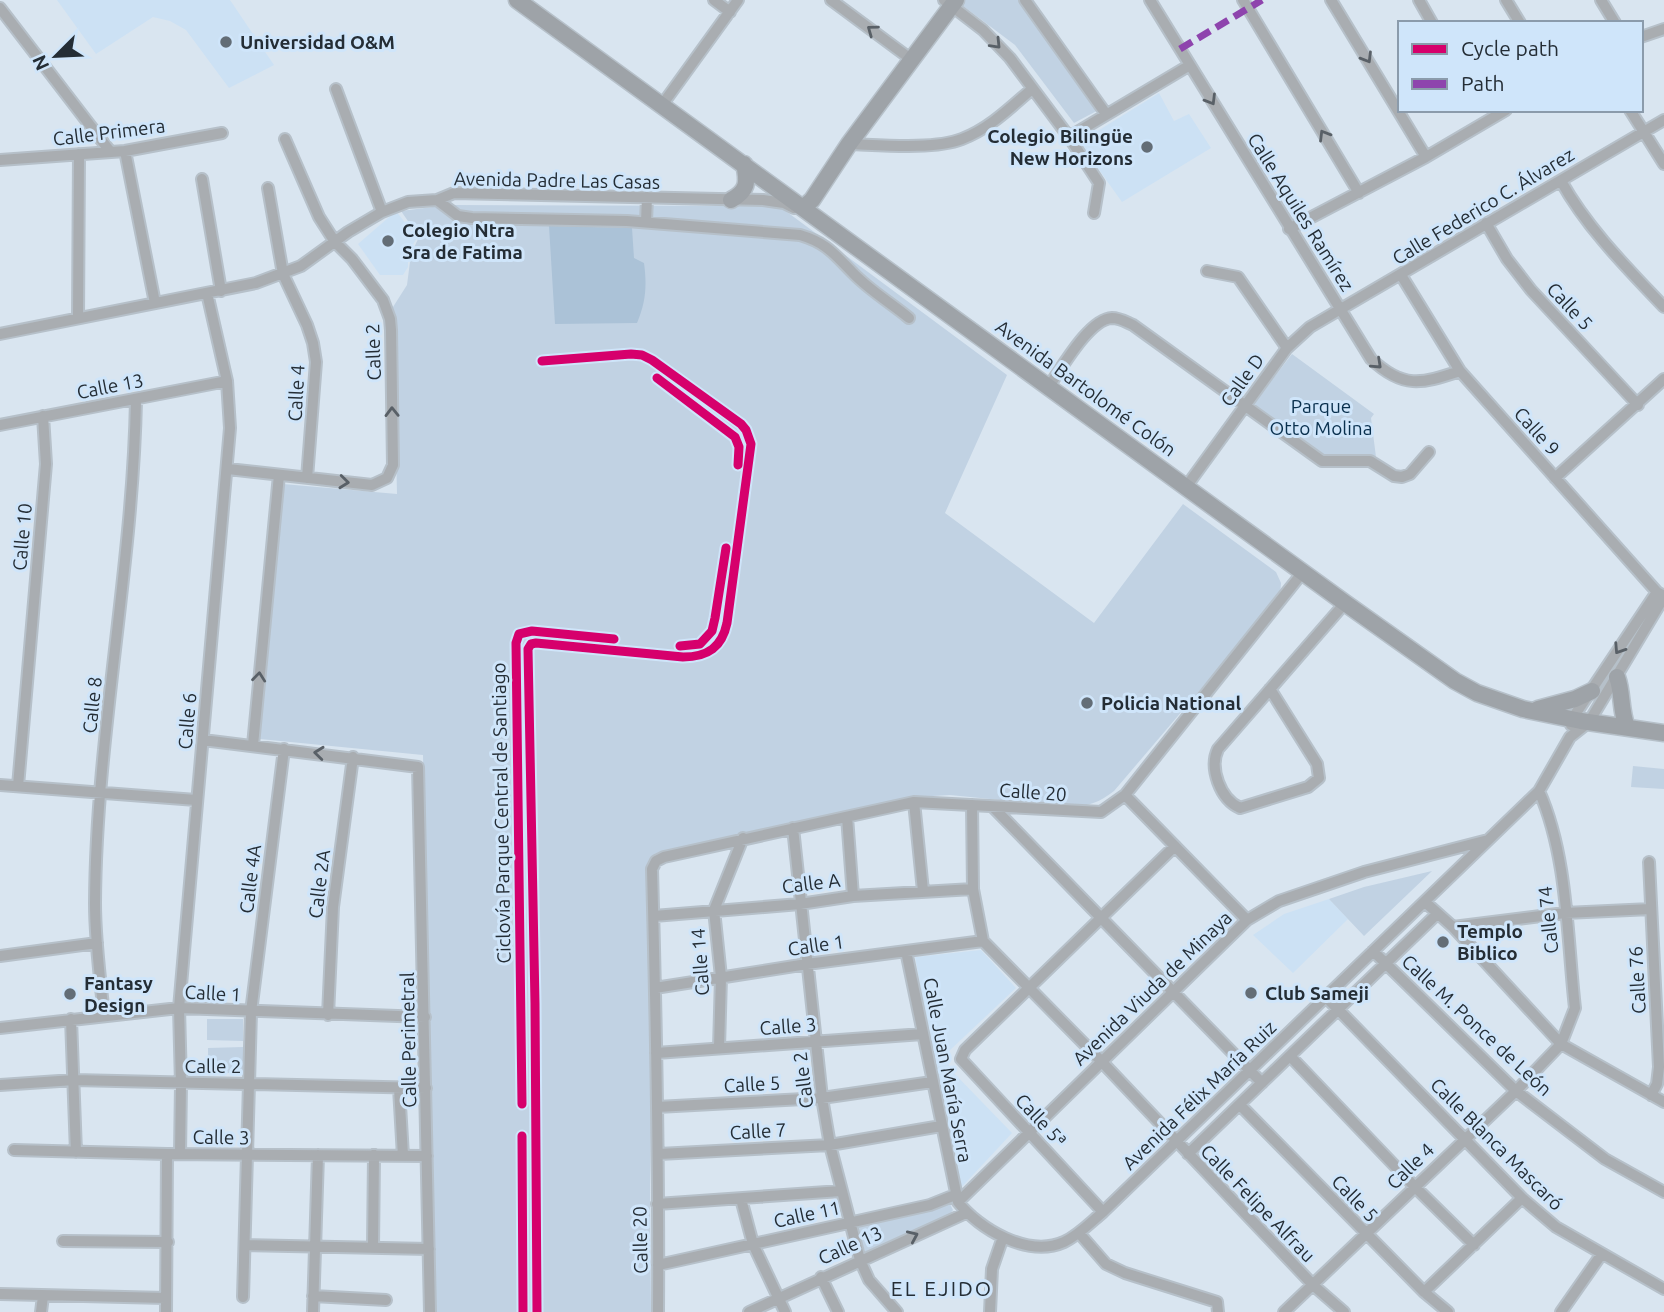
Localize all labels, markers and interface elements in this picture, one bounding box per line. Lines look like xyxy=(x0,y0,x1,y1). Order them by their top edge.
north arrow xyxy=(21,21,91,91)
legend xyxy=(1398,21,1643,112)
one-way arrow xyxy=(867,26,880,38)
place label: Universidad O&M xyxy=(240,31,395,53)
marker: Universidad O&M xyxy=(218,34,234,50)
one-way arrow xyxy=(988,35,1001,48)
text: Cycle path xyxy=(1461,36,1559,60)
one-way arrow xyxy=(1358,51,1371,64)
text: N xyxy=(28,52,53,74)
text: Path xyxy=(1461,71,1504,95)
one-way arrow xyxy=(1203,93,1216,106)
street label: Calle Primera xyxy=(51,114,167,150)
place label: Colegio Bilingüe New Horizons xyxy=(987,125,1133,169)
street label: Calle Aquiles Ramírez xyxy=(1243,129,1359,295)
one-way arrow xyxy=(1319,129,1332,142)
marker: Colegio Bilingüe New Horizons xyxy=(1139,139,1155,155)
street label: Calle Federico C. Álvarez xyxy=(1388,143,1578,269)
street label: Avenida Padre Las Casas xyxy=(454,167,660,193)
place label: Colegio Ntra Sra de Fatima xyxy=(402,219,523,263)
marker: Colegio Ntra Sra de Fatima xyxy=(380,233,396,249)
street label: Calle 5 xyxy=(1543,278,1597,334)
street label: Avenida Bartolomé Colón xyxy=(992,315,1180,461)
street label: Calle 2 xyxy=(361,323,385,381)
street label: Calle D xyxy=(1216,349,1268,411)
one-way arrow xyxy=(1369,356,1382,368)
street label: Calle 4 xyxy=(284,364,308,422)
street label: Calle 13 xyxy=(75,369,145,403)
park label: Parque Otto Molina xyxy=(1270,395,1372,439)
street label: Calle 9 xyxy=(1510,402,1564,460)
one-way arrow xyxy=(385,406,400,417)
one-way arrow xyxy=(339,474,350,489)
street label: Calle 10 xyxy=(8,502,36,572)
one-way arrow xyxy=(1615,642,1628,655)
street label: Ciclovía Parque Central de Santiago xyxy=(487,662,515,964)
one-way arrow xyxy=(252,671,267,683)
street label: Calle 8 xyxy=(78,676,106,734)
street label: Calle 6 xyxy=(174,692,200,750)
place label: Policia National xyxy=(1101,692,1242,714)
marker: Policia National xyxy=(1079,695,1095,711)
one-way arrow xyxy=(313,746,325,761)
street label: Calle 20 xyxy=(998,779,1068,805)
street label: Calle 4A xyxy=(235,843,265,915)
street label: Calle 2A xyxy=(304,848,334,920)
street label: Calle A xyxy=(781,868,842,897)
street label: Calle 74 xyxy=(1534,885,1562,955)
street label: Avenida Viuda de Minaya xyxy=(1068,906,1236,1070)
place label: Templo Biblico xyxy=(1457,920,1523,964)
street label: Calle 14 xyxy=(687,927,713,997)
street label: Calle 1 xyxy=(786,930,846,960)
marker: Templo Biblico xyxy=(1435,934,1451,950)
street label: Calle 76 xyxy=(1624,946,1650,1014)
street label: Calle M. Ponce de León xyxy=(1398,950,1556,1100)
place label: Fantasy Design xyxy=(84,972,153,1016)
street label: Calle Perimetral xyxy=(396,972,420,1108)
street label: Calle Juan María Serra xyxy=(919,976,977,1164)
street label: Calle 1 xyxy=(184,981,242,1005)
place label: Club Sameji xyxy=(1265,982,1369,1004)
marker: Club Sameji xyxy=(1243,985,1259,1001)
marker: Fantasy Design xyxy=(62,986,78,1002)
street label: Calle 3 xyxy=(759,1013,817,1039)
street label: Avenida Félix María Ruiz xyxy=(1118,1016,1280,1174)
street label: Calle 2 xyxy=(789,1050,817,1110)
street label: Calle 2 xyxy=(185,1055,241,1077)
street label: Calle 5 xyxy=(723,1072,781,1096)
street label: Calle Blanca Mascaró xyxy=(1426,1073,1568,1215)
street label: Calle 5ª xyxy=(1011,1089,1071,1151)
street label: Calle 7 xyxy=(729,1119,787,1143)
street label: Calle 3 xyxy=(192,1126,250,1148)
street label: Calle 4 xyxy=(1382,1138,1438,1194)
street label: Calle Felipe Alfrau xyxy=(1196,1140,1320,1266)
street label: Calle 5 xyxy=(1327,1170,1383,1226)
street label: Calle 11 xyxy=(772,1196,842,1232)
street label: Calle 20 xyxy=(628,1206,652,1274)
street label: Calle 13 xyxy=(815,1221,885,1269)
one-way arrow xyxy=(906,1230,918,1244)
district label: EL EJIDO xyxy=(891,1276,993,1300)

